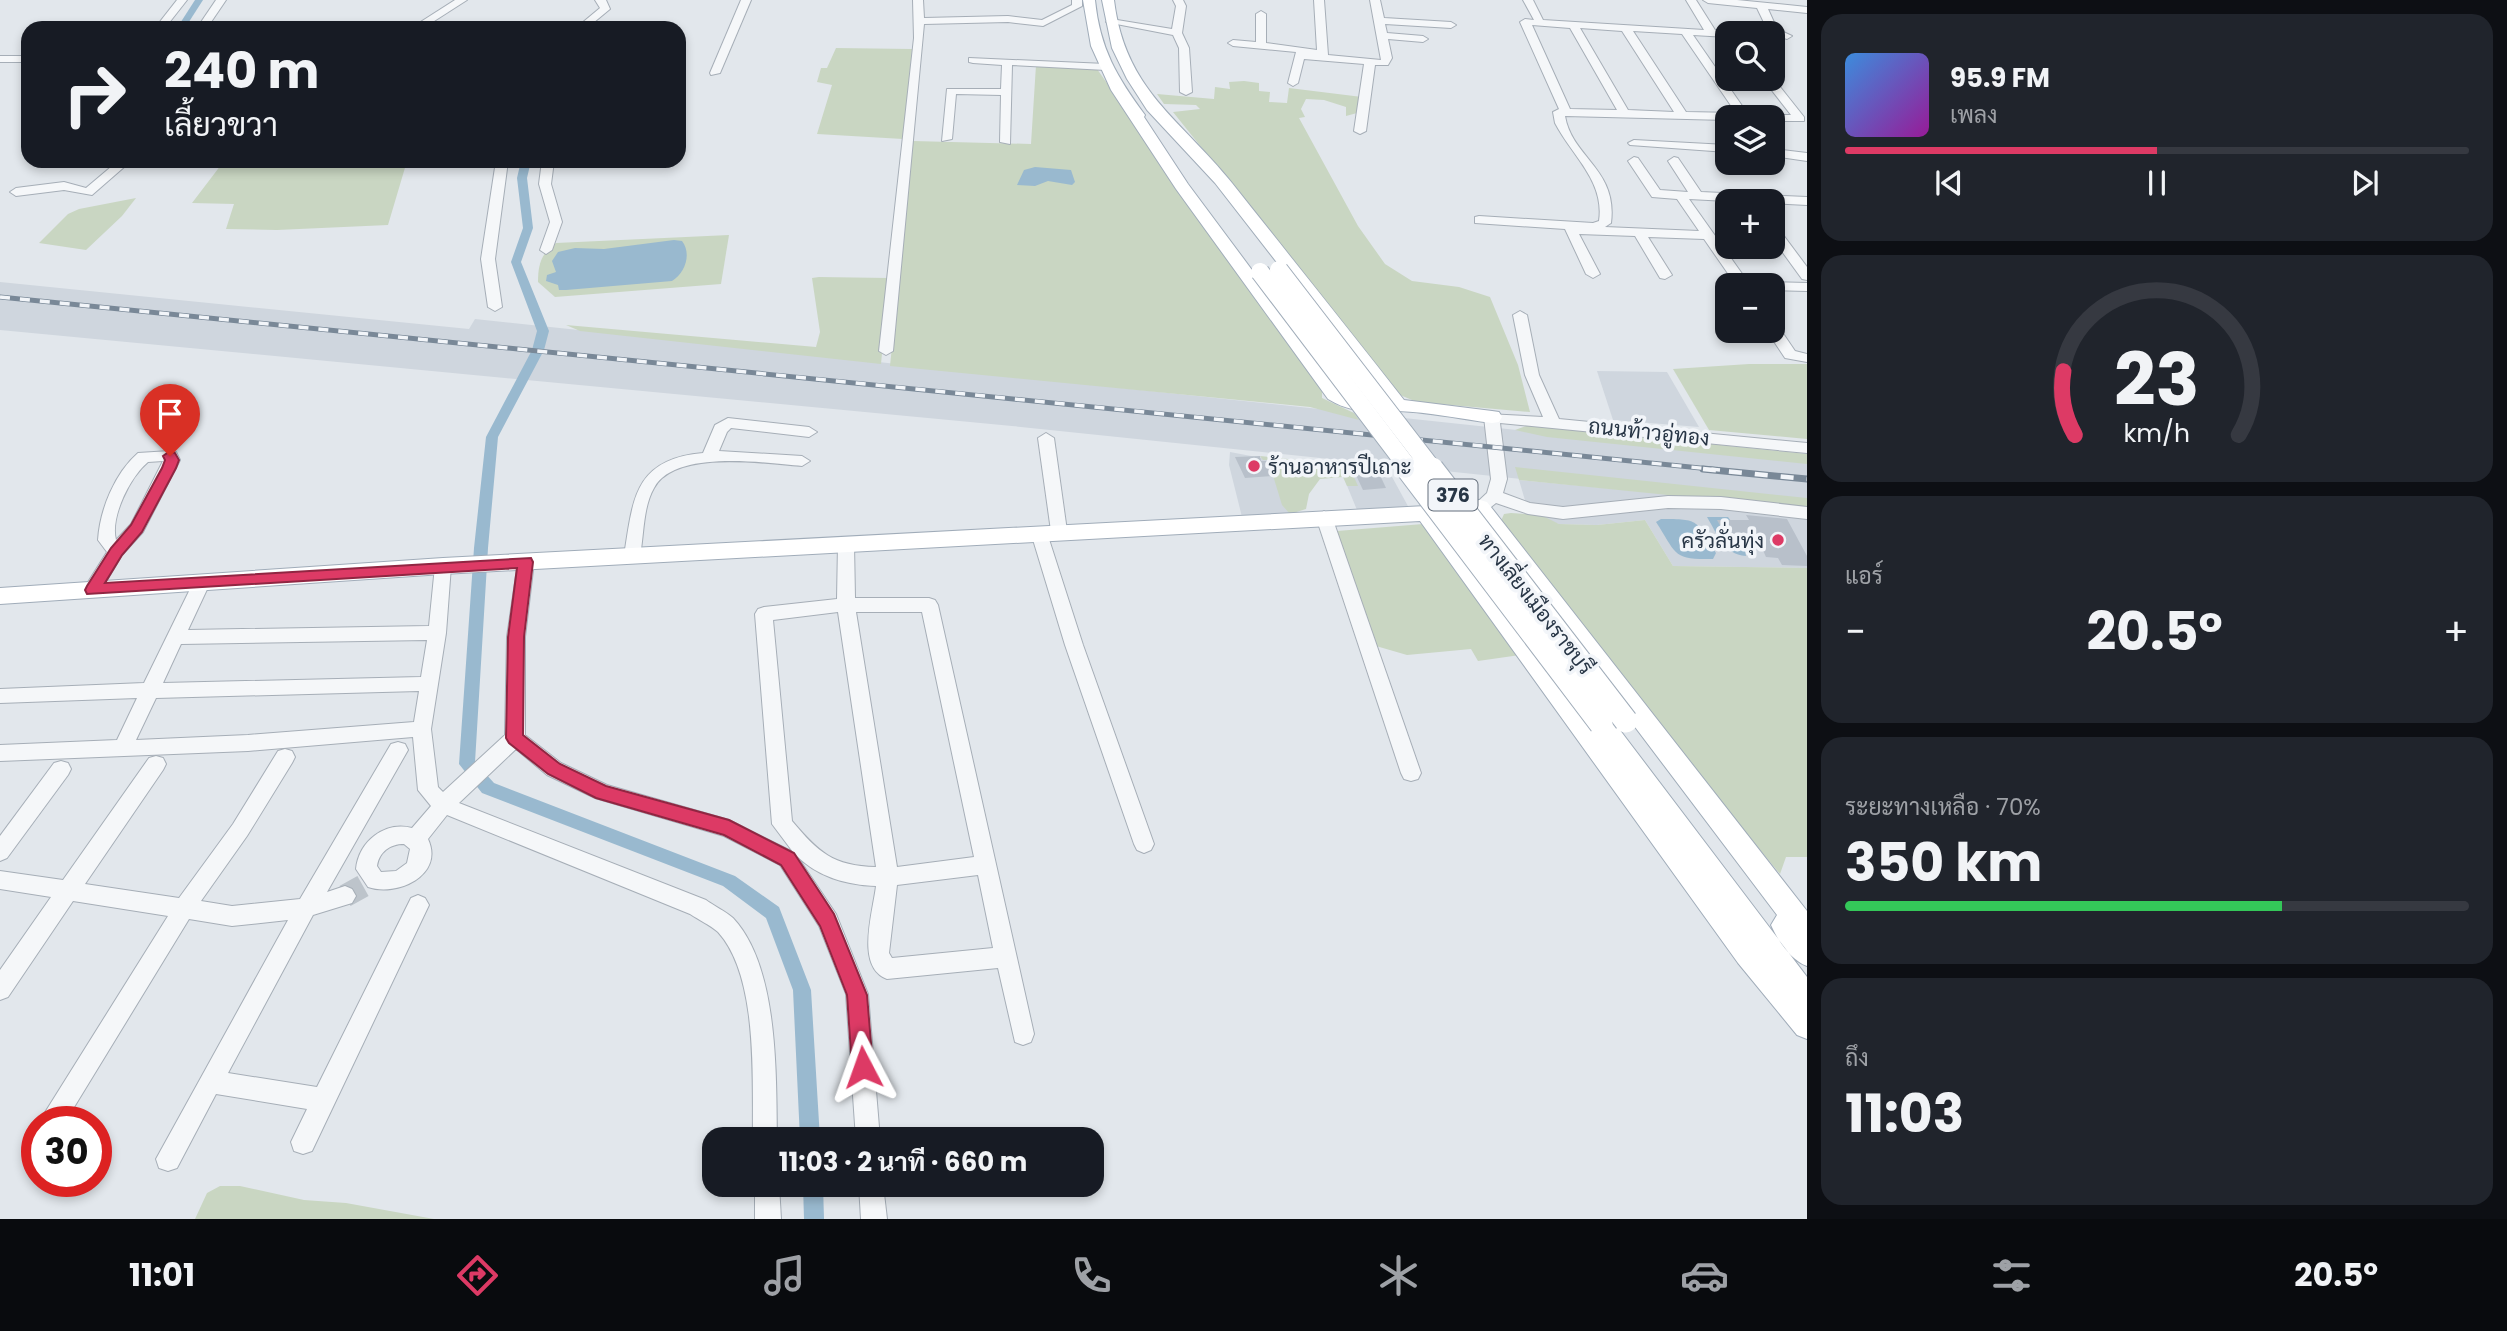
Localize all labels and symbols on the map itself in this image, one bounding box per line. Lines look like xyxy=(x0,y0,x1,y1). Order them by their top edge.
pin xyxy=(140,384,200,456)
street label: ถนนท้าวอู่ทอง xyxy=(1587,411,1711,454)
place label: ร้านอาหารปีเถาะ xyxy=(1268,452,1412,481)
marker: ร้านอาหารปีเถาะ xyxy=(1246,458,1262,474)
road number: 376 xyxy=(1428,480,1478,510)
place label: ครัวลั่นทุ่ง xyxy=(1682,521,1764,555)
street label: ทางเลี่ยงเมืองราชบุรี xyxy=(1472,524,1604,681)
marker: ครัวลั่นทุ่ง xyxy=(1770,532,1786,548)
position arrow xyxy=(826,1030,900,1104)
speed limit sign: 30 xyxy=(21,1106,112,1197)

